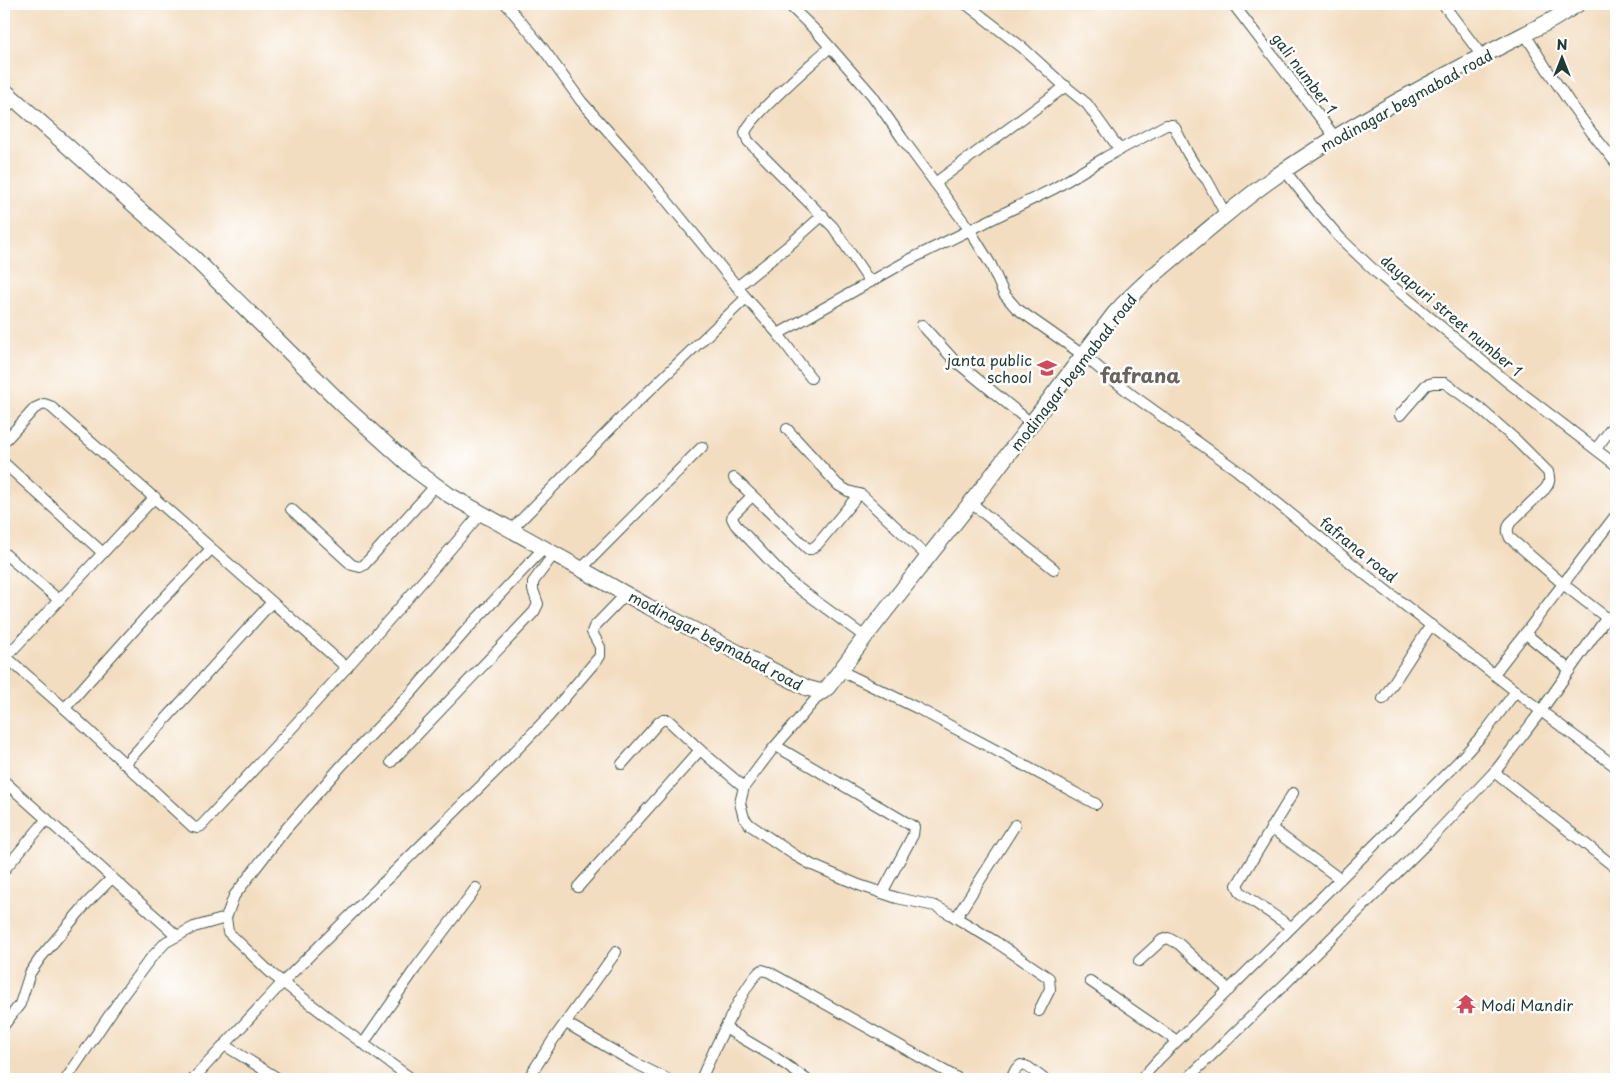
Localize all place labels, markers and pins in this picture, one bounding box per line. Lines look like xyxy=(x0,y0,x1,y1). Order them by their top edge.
place label: janta public school xyxy=(944,348,1032,388)
school or university icon: janta public school xyxy=(1036,357,1058,379)
temple icon: Modi Mandir xyxy=(1455,993,1477,1015)
place label: Modi Mandir xyxy=(1481,993,1573,1016)

